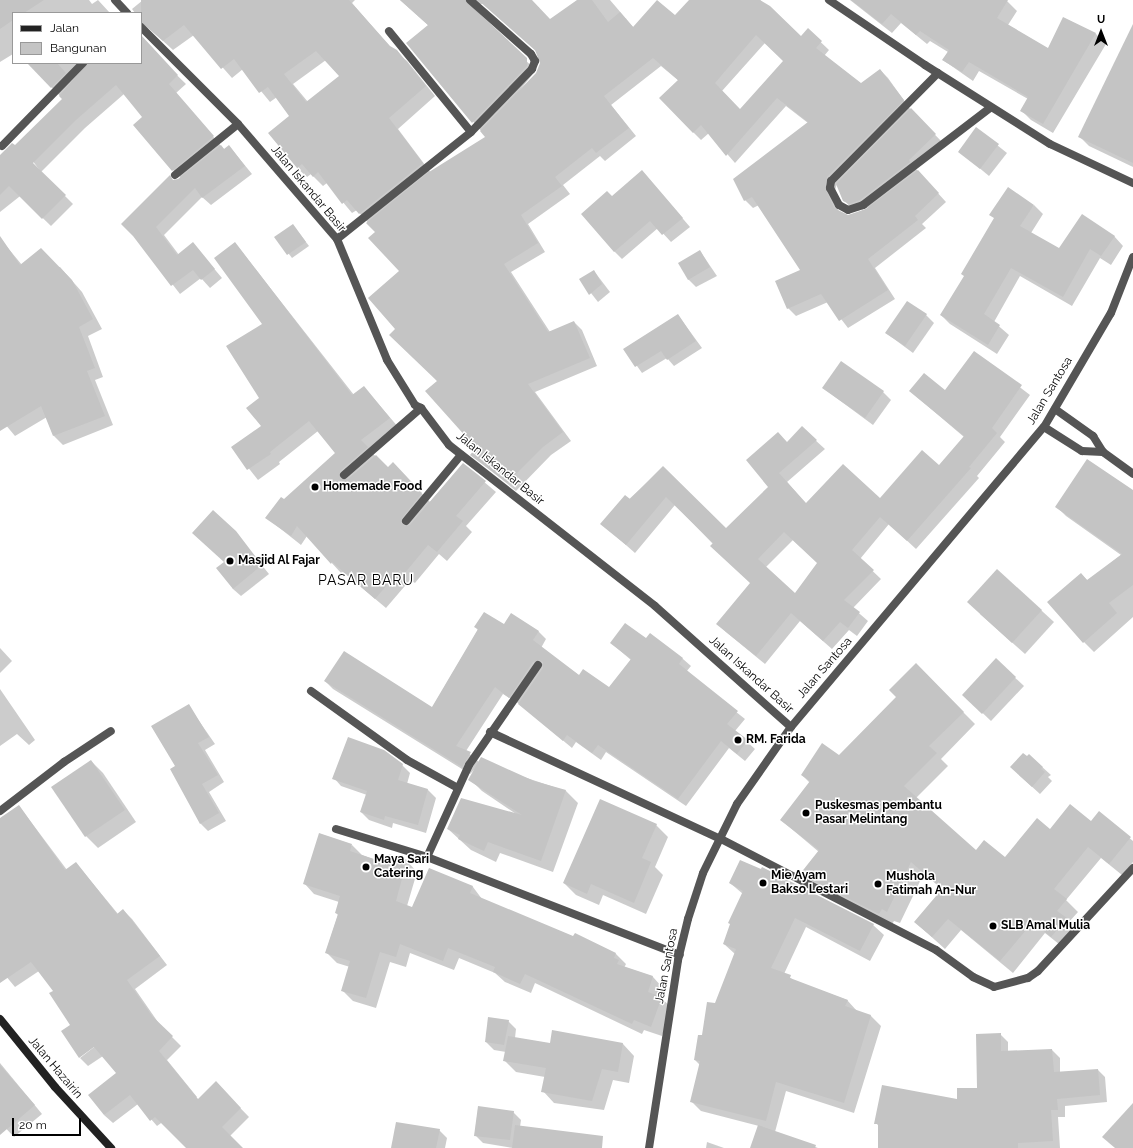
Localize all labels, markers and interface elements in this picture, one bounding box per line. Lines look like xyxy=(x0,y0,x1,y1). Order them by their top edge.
legend xyxy=(12,12,142,64)
north arrow xyxy=(1081,12,1121,52)
text: U xyxy=(1097,13,1105,26)
text: Jalan xyxy=(50,21,79,35)
text: Bangunan xyxy=(50,41,107,55)
street label: Jalan Iskandar Basir xyxy=(267,143,349,235)
street label: Jalan Santosa xyxy=(1024,355,1076,427)
street label: Jalan Iskandar Basir xyxy=(453,429,547,509)
place label: Homemade Food xyxy=(323,480,422,494)
marker: Homemade Food xyxy=(310,482,320,492)
place label: Masjid Al Fajar xyxy=(238,554,321,568)
marker: Masjid Al Fajar xyxy=(225,556,235,566)
district label: PASAR BARU xyxy=(318,572,414,588)
street label: Jalan Iskandar Basir xyxy=(706,633,796,717)
street label: Jalan Santosa xyxy=(795,635,855,701)
place label: RM. Farida xyxy=(746,733,806,747)
marker: RM. Farida xyxy=(733,735,743,745)
place label: Puskesmas pembantu Pasar Melintang xyxy=(815,799,942,827)
marker: Puskesmas pembantu Pasar Melintang xyxy=(800,807,812,819)
place label: Maya Sari Catering xyxy=(374,853,429,881)
marker: Maya Sari Catering xyxy=(361,862,371,872)
place label: Mie Ayam Bakso Lestari xyxy=(771,869,848,897)
place label: Mushola Fatimah An-Nur xyxy=(886,870,977,898)
marker: Mie Ayam Bakso Lestari xyxy=(758,878,768,888)
marker: Mushola Fatimah An-Nur xyxy=(873,879,883,889)
place label: SLB Amal Mulia xyxy=(1001,919,1091,933)
marker: SLB Amal Mulia xyxy=(988,921,998,931)
street label: Jalan Santosa xyxy=(653,927,681,1005)
street label: Jalan Hazairin xyxy=(25,1034,85,1102)
scale bar xyxy=(14,1110,83,1136)
text: 20 m xyxy=(19,1118,47,1132)

